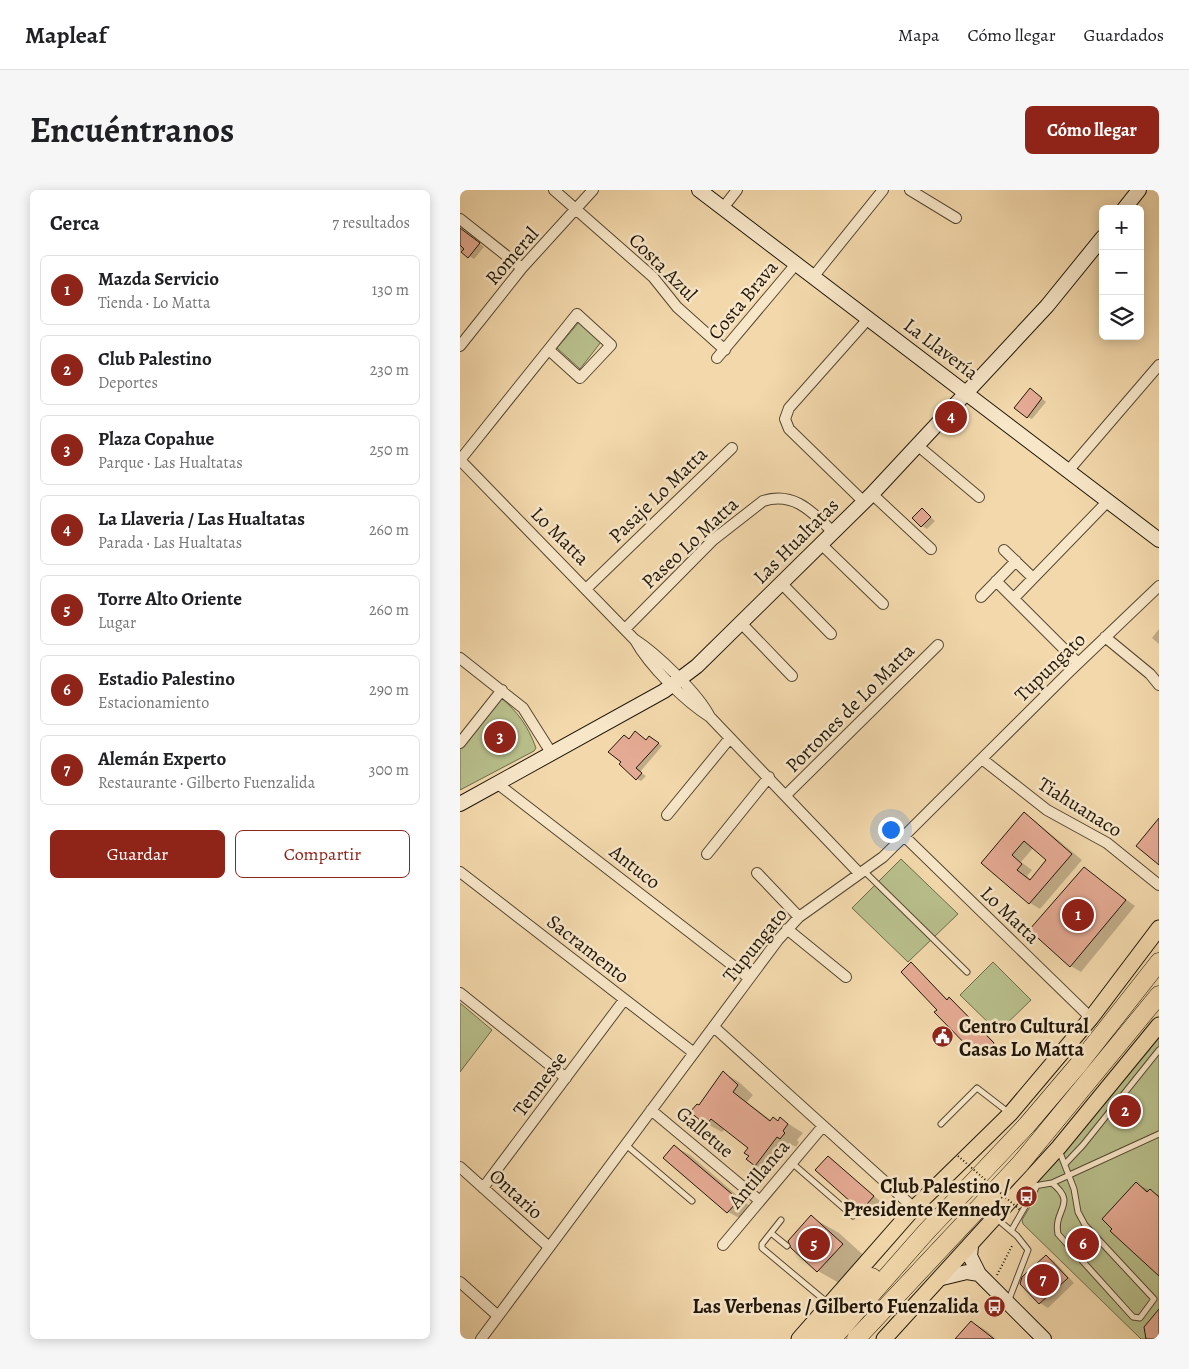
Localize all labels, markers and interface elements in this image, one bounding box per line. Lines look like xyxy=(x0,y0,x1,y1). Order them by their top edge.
text: Mapleaf xyxy=(25,19,107,51)
text: Mapa xyxy=(898,23,939,47)
text: Cómo llegar xyxy=(967,23,1056,47)
text: Guardados xyxy=(1084,23,1164,47)
text: Encuéntranos xyxy=(30,106,234,154)
button: Cómo llegar xyxy=(1025,106,1159,154)
map controls xyxy=(1099,205,1144,340)
button: + xyxy=(1099,205,1144,250)
text: Cerca xyxy=(50,209,100,237)
text: 7 resultados xyxy=(332,212,410,234)
street label: Romeral xyxy=(479,221,545,291)
street label: Costa Azul xyxy=(623,227,703,307)
button: − xyxy=(1099,250,1144,295)
street label: Costa Brava xyxy=(702,254,785,345)
text: Mazda Servicio xyxy=(98,266,219,292)
text: 1 xyxy=(64,279,70,301)
text: 130 m xyxy=(372,279,409,301)
text: Tienda · Lo Matta xyxy=(98,292,210,314)
button: layers xyxy=(1099,295,1144,340)
street label: La Llavería xyxy=(898,312,985,387)
text: Club Palestino xyxy=(98,346,212,372)
text: 2 xyxy=(63,359,71,381)
text: 230 m xyxy=(370,359,409,381)
text: Deportes xyxy=(98,372,158,394)
pin: 4 xyxy=(935,398,967,436)
text: Plaza Copahue xyxy=(98,426,214,452)
text: 3 xyxy=(64,439,70,461)
text: 250 m xyxy=(370,439,409,461)
street label: Pasaje Lo Matta xyxy=(603,440,714,549)
text: Parque · Las Hualtatas xyxy=(98,452,243,474)
street label: Paseo Lo Matta xyxy=(636,491,745,595)
street label: Las Hualtatas xyxy=(747,492,845,590)
street label: Lo Matta xyxy=(525,501,596,572)
text: La Llaveria / Las Hualtatas xyxy=(98,506,305,532)
text: 4 xyxy=(63,519,71,541)
text: 260 m xyxy=(369,519,409,541)
text: Parada · Las Hualtatas xyxy=(98,532,242,554)
text: Torre Alto Oriente xyxy=(98,586,242,612)
text: 5 xyxy=(64,599,70,621)
text: 260 m xyxy=(369,599,409,621)
text: Lugar xyxy=(98,612,136,634)
street label: Tupungato xyxy=(1009,626,1091,708)
street label: Portones de Lo Matta xyxy=(779,637,921,779)
text: Estadio Palestino xyxy=(98,666,235,692)
text: 6 xyxy=(63,679,71,701)
text: 290 m xyxy=(369,679,409,701)
text: Estacionamiento xyxy=(98,692,209,714)
pin: 3 xyxy=(484,718,516,756)
text: Alemán Experto xyxy=(98,746,226,772)
text: 7 xyxy=(64,759,70,781)
text: 300 m xyxy=(369,759,409,781)
street label: Tiahuanaco xyxy=(1033,771,1127,844)
text: Restaurante · Gilberto Fuenzalida xyxy=(98,772,315,794)
your location xyxy=(878,817,904,843)
button: Guardar xyxy=(50,830,225,878)
button: Compartir xyxy=(235,830,410,878)
street label: Antuco xyxy=(603,838,666,895)
street label: Lo Matta xyxy=(974,880,1046,950)
pin: 1 xyxy=(1062,896,1094,934)
street label: Tupungato xyxy=(716,902,794,988)
street label: Sacramento xyxy=(541,908,635,990)
place label: Centro Cultural Casas Lo Matta xyxy=(959,1013,1090,1063)
public building icon: Centro Cultural Casas Lo Matta xyxy=(931,1025,955,1049)
street label: Tennesse xyxy=(507,1046,573,1122)
pin: 2 xyxy=(1109,1092,1141,1130)
street label: Galletue xyxy=(670,1100,740,1164)
street label: Antillanca xyxy=(722,1133,796,1215)
street label: Ontario xyxy=(483,1163,549,1225)
place label: Club Palestino / Presidente Kennedy xyxy=(843,1173,1011,1223)
bus stop icon: Club Palestino / Presidente Kennedy xyxy=(1014,1185,1038,1209)
pin: 5 xyxy=(798,1225,830,1263)
pin: 6 xyxy=(1067,1225,1099,1263)
pin: 7 xyxy=(1027,1261,1059,1299)
place label: Las Verbenas / Gilberto Fuenzalida xyxy=(693,1293,979,1320)
bus stop icon: Las Verbenas / Gilberto Fuenzalida xyxy=(983,1294,1007,1318)

